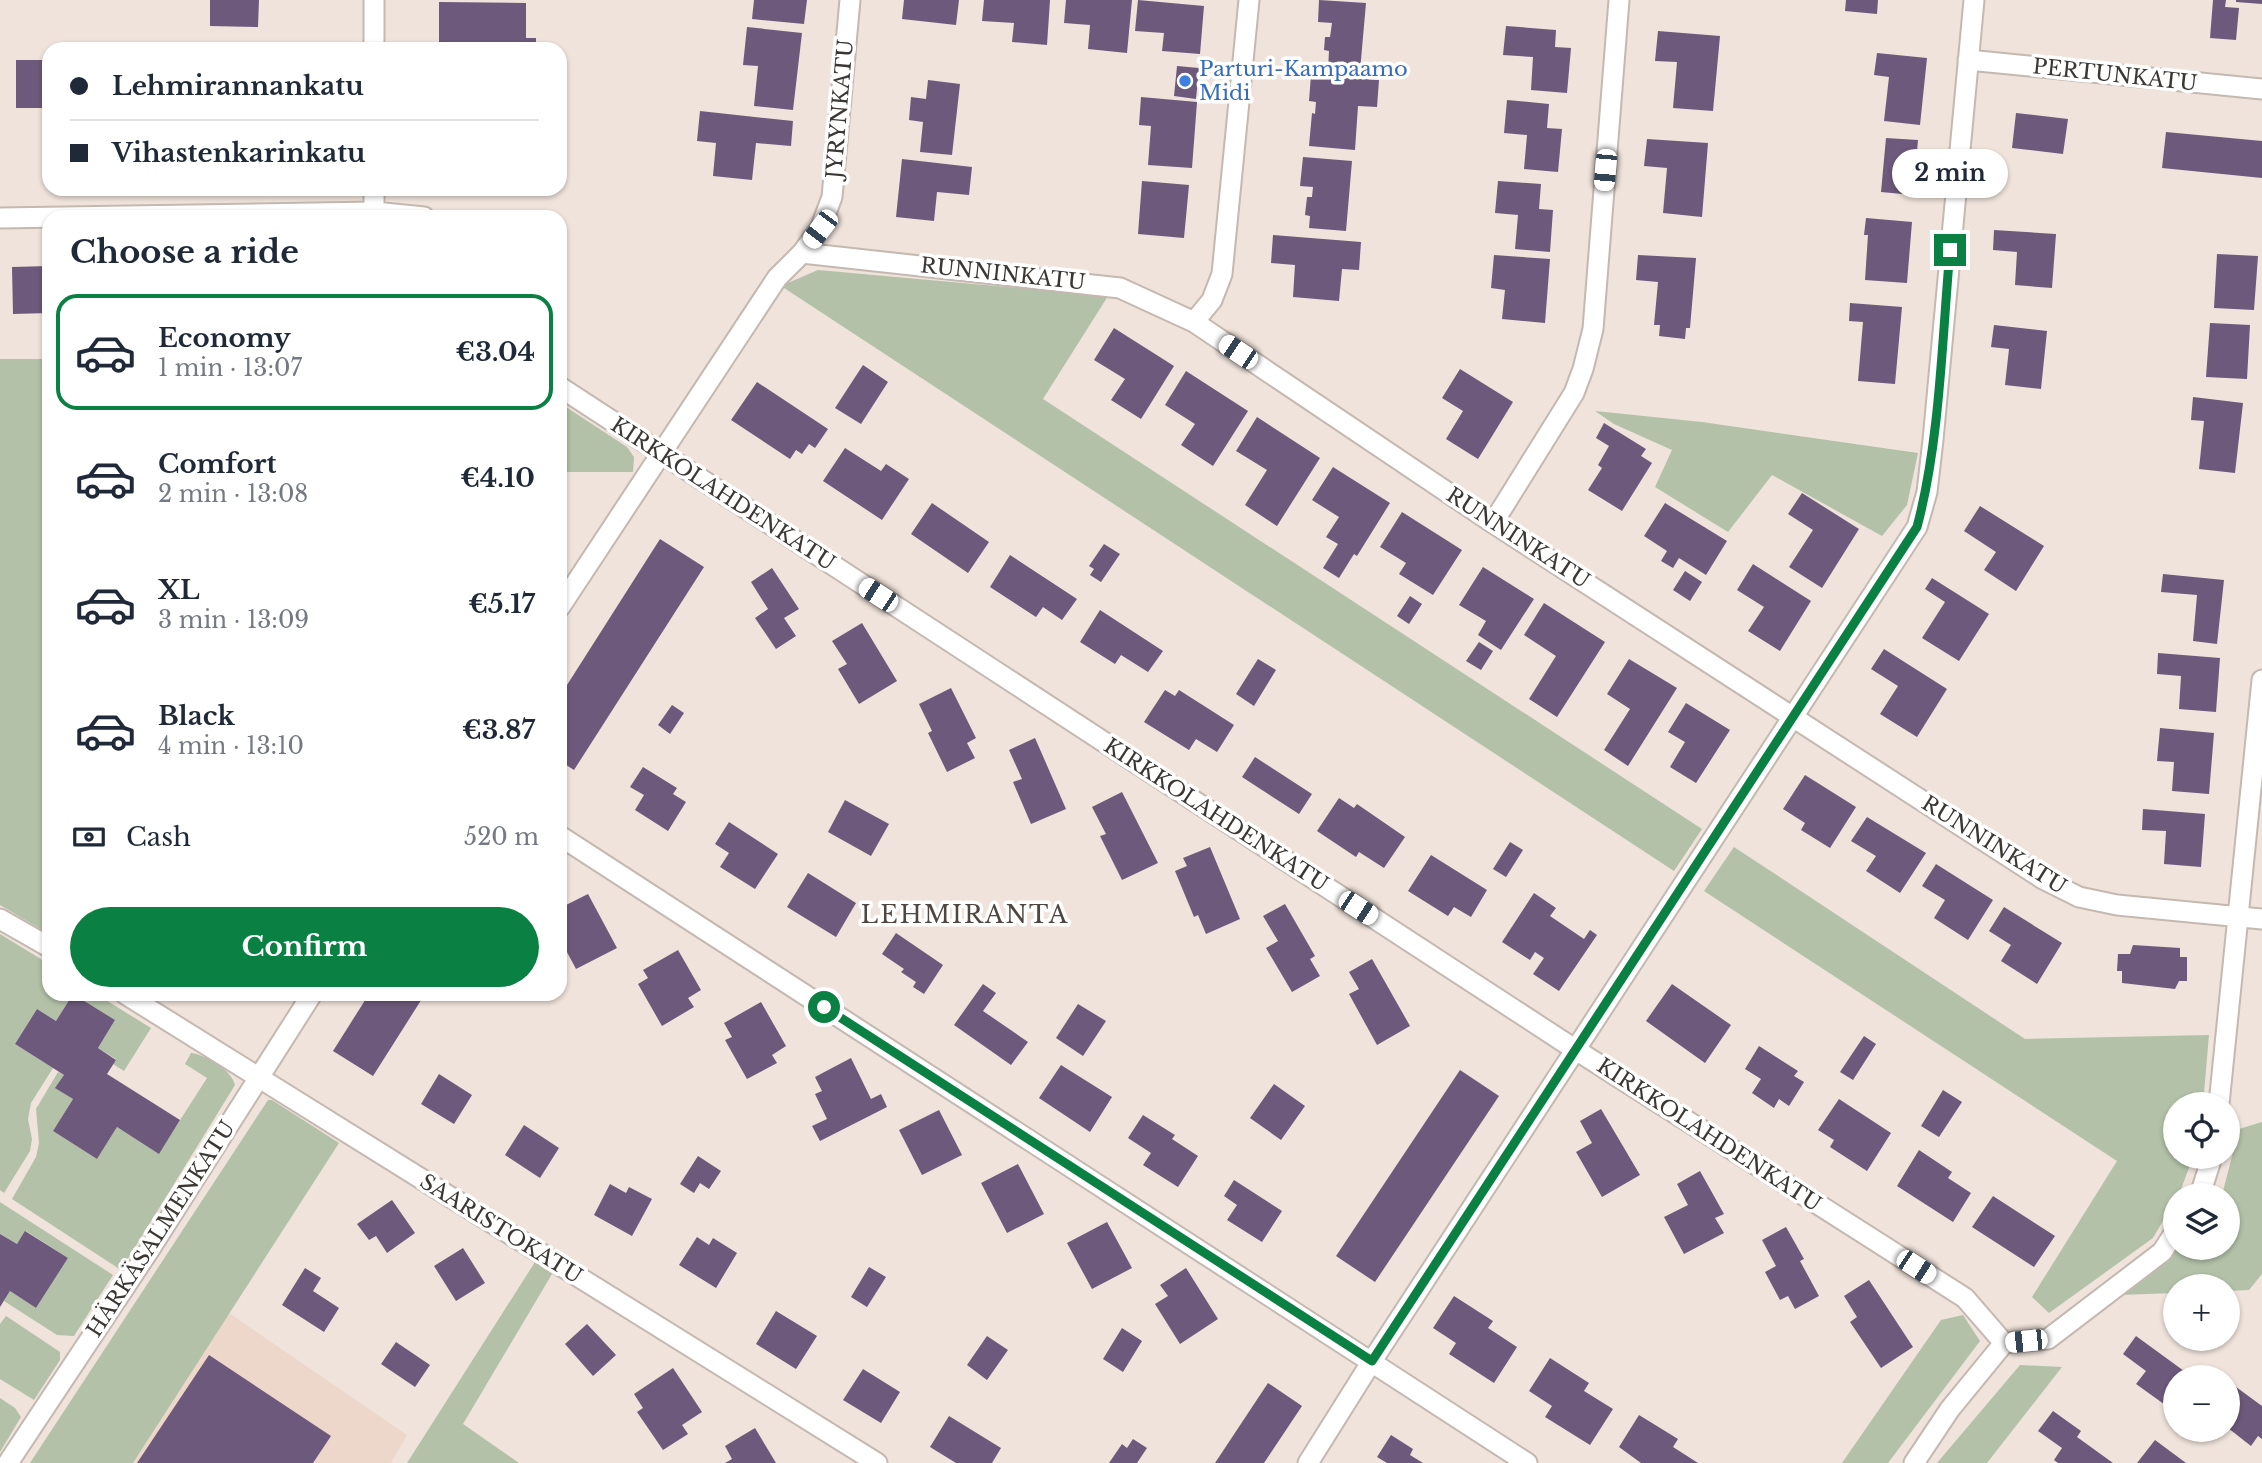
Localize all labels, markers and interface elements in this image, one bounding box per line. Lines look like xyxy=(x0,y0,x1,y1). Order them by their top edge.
street label: JYRYNKATU xyxy=(821,38,859,183)
street label: PERTUNKATU xyxy=(2031,53,2199,97)
place label: Parturi-Kampaamo Midi xyxy=(1199,56,1408,106)
text: Lehmirannankatu xyxy=(112,70,364,102)
marker: Parturi-Kampaamo Midi xyxy=(1177,73,1193,89)
text: Vihastenkarinkatu xyxy=(112,137,366,169)
car xyxy=(1593,148,1618,192)
callout: 2 min xyxy=(1892,148,2008,198)
text: 2 min xyxy=(1914,159,1986,187)
car xyxy=(799,206,842,252)
text: Choose a ride xyxy=(70,232,299,272)
route end xyxy=(1934,234,1966,266)
street label: RUNNINKATU xyxy=(919,252,1087,296)
icon: car xyxy=(74,321,137,384)
text: Economy xyxy=(158,322,291,354)
car xyxy=(1215,332,1262,372)
text: €3.04 xyxy=(455,336,535,368)
text: 1 min · 13:07 xyxy=(158,354,302,382)
street label: KIRKKOLAHDENKATU xyxy=(606,412,840,576)
icon: car xyxy=(74,447,137,510)
text: Comfort xyxy=(158,448,276,480)
text: €4.10 xyxy=(460,462,535,494)
text: 2 min · 13:08 xyxy=(158,480,308,508)
street label: RUNNINKATU xyxy=(1441,482,1595,594)
icon: car xyxy=(74,573,137,636)
text: XL xyxy=(158,574,200,606)
car xyxy=(855,575,902,615)
text: €5.17 xyxy=(468,588,535,620)
text: 3 min · 13:09 xyxy=(158,606,309,634)
icon: car xyxy=(74,699,137,762)
text: Black xyxy=(158,700,235,732)
text: €3.87 xyxy=(462,714,535,746)
text: 4 min · 13:10 xyxy=(158,732,304,760)
street label: KIRKKOLAHDENKATU xyxy=(1099,733,1333,897)
street label: RUNNINKATU xyxy=(1917,790,2071,900)
icon: cash xyxy=(70,818,108,856)
text: Cash xyxy=(126,821,191,853)
text: 520 m xyxy=(464,823,539,851)
car xyxy=(1335,888,1382,928)
district label: LEHMIRANTA xyxy=(861,900,1069,929)
button: Confirm xyxy=(70,907,539,987)
route start xyxy=(808,991,840,1023)
street label: KIRKKOLAHDENKATU xyxy=(1592,1053,1826,1217)
map controls xyxy=(2163,1092,2240,1442)
button: locate xyxy=(2163,1092,2240,1169)
street label: HÄRKÄSALMENKATU xyxy=(81,1116,241,1342)
street label: SAARISTOKATU xyxy=(415,1169,587,1289)
button: layers xyxy=(2163,1183,2240,1260)
car xyxy=(1893,1247,1940,1287)
button: + xyxy=(2163,1274,2240,1351)
car xyxy=(2005,1328,2048,1354)
button: − xyxy=(2163,1365,2240,1442)

